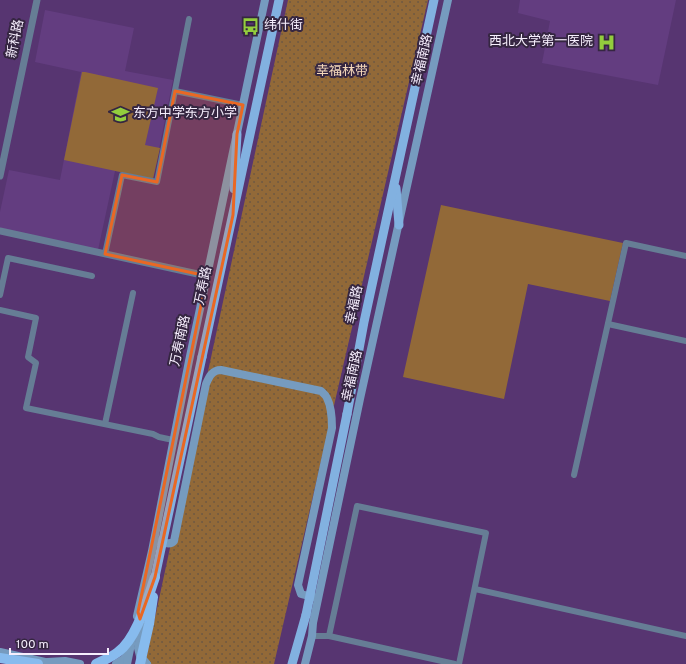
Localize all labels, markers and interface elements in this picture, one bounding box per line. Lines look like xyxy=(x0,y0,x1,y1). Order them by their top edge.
bus stop icon: 纬什街 xyxy=(241,16,261,36)
place label: 纬什街 xyxy=(264,17,303,34)
street label: 新科路 xyxy=(4,18,28,60)
hospital icon: 西北大学第一医院 xyxy=(596,32,616,52)
street label: 幸福南路 xyxy=(409,33,437,87)
place label: 西北大学第一医院 xyxy=(489,33,593,50)
park label: 幸福林带 xyxy=(316,64,368,80)
school or university icon: 东方中学·东方小学 xyxy=(110,104,130,124)
place label: 东方中学·东方小学 xyxy=(133,105,237,122)
street label: 万寿路 xyxy=(192,265,216,307)
street label: 幸福路 xyxy=(343,284,367,326)
street label: 万寿南路 xyxy=(168,314,194,368)
street label: 幸福南路 xyxy=(340,349,366,403)
scale bar xyxy=(10,630,108,656)
text: 100 m xyxy=(16,637,49,653)

